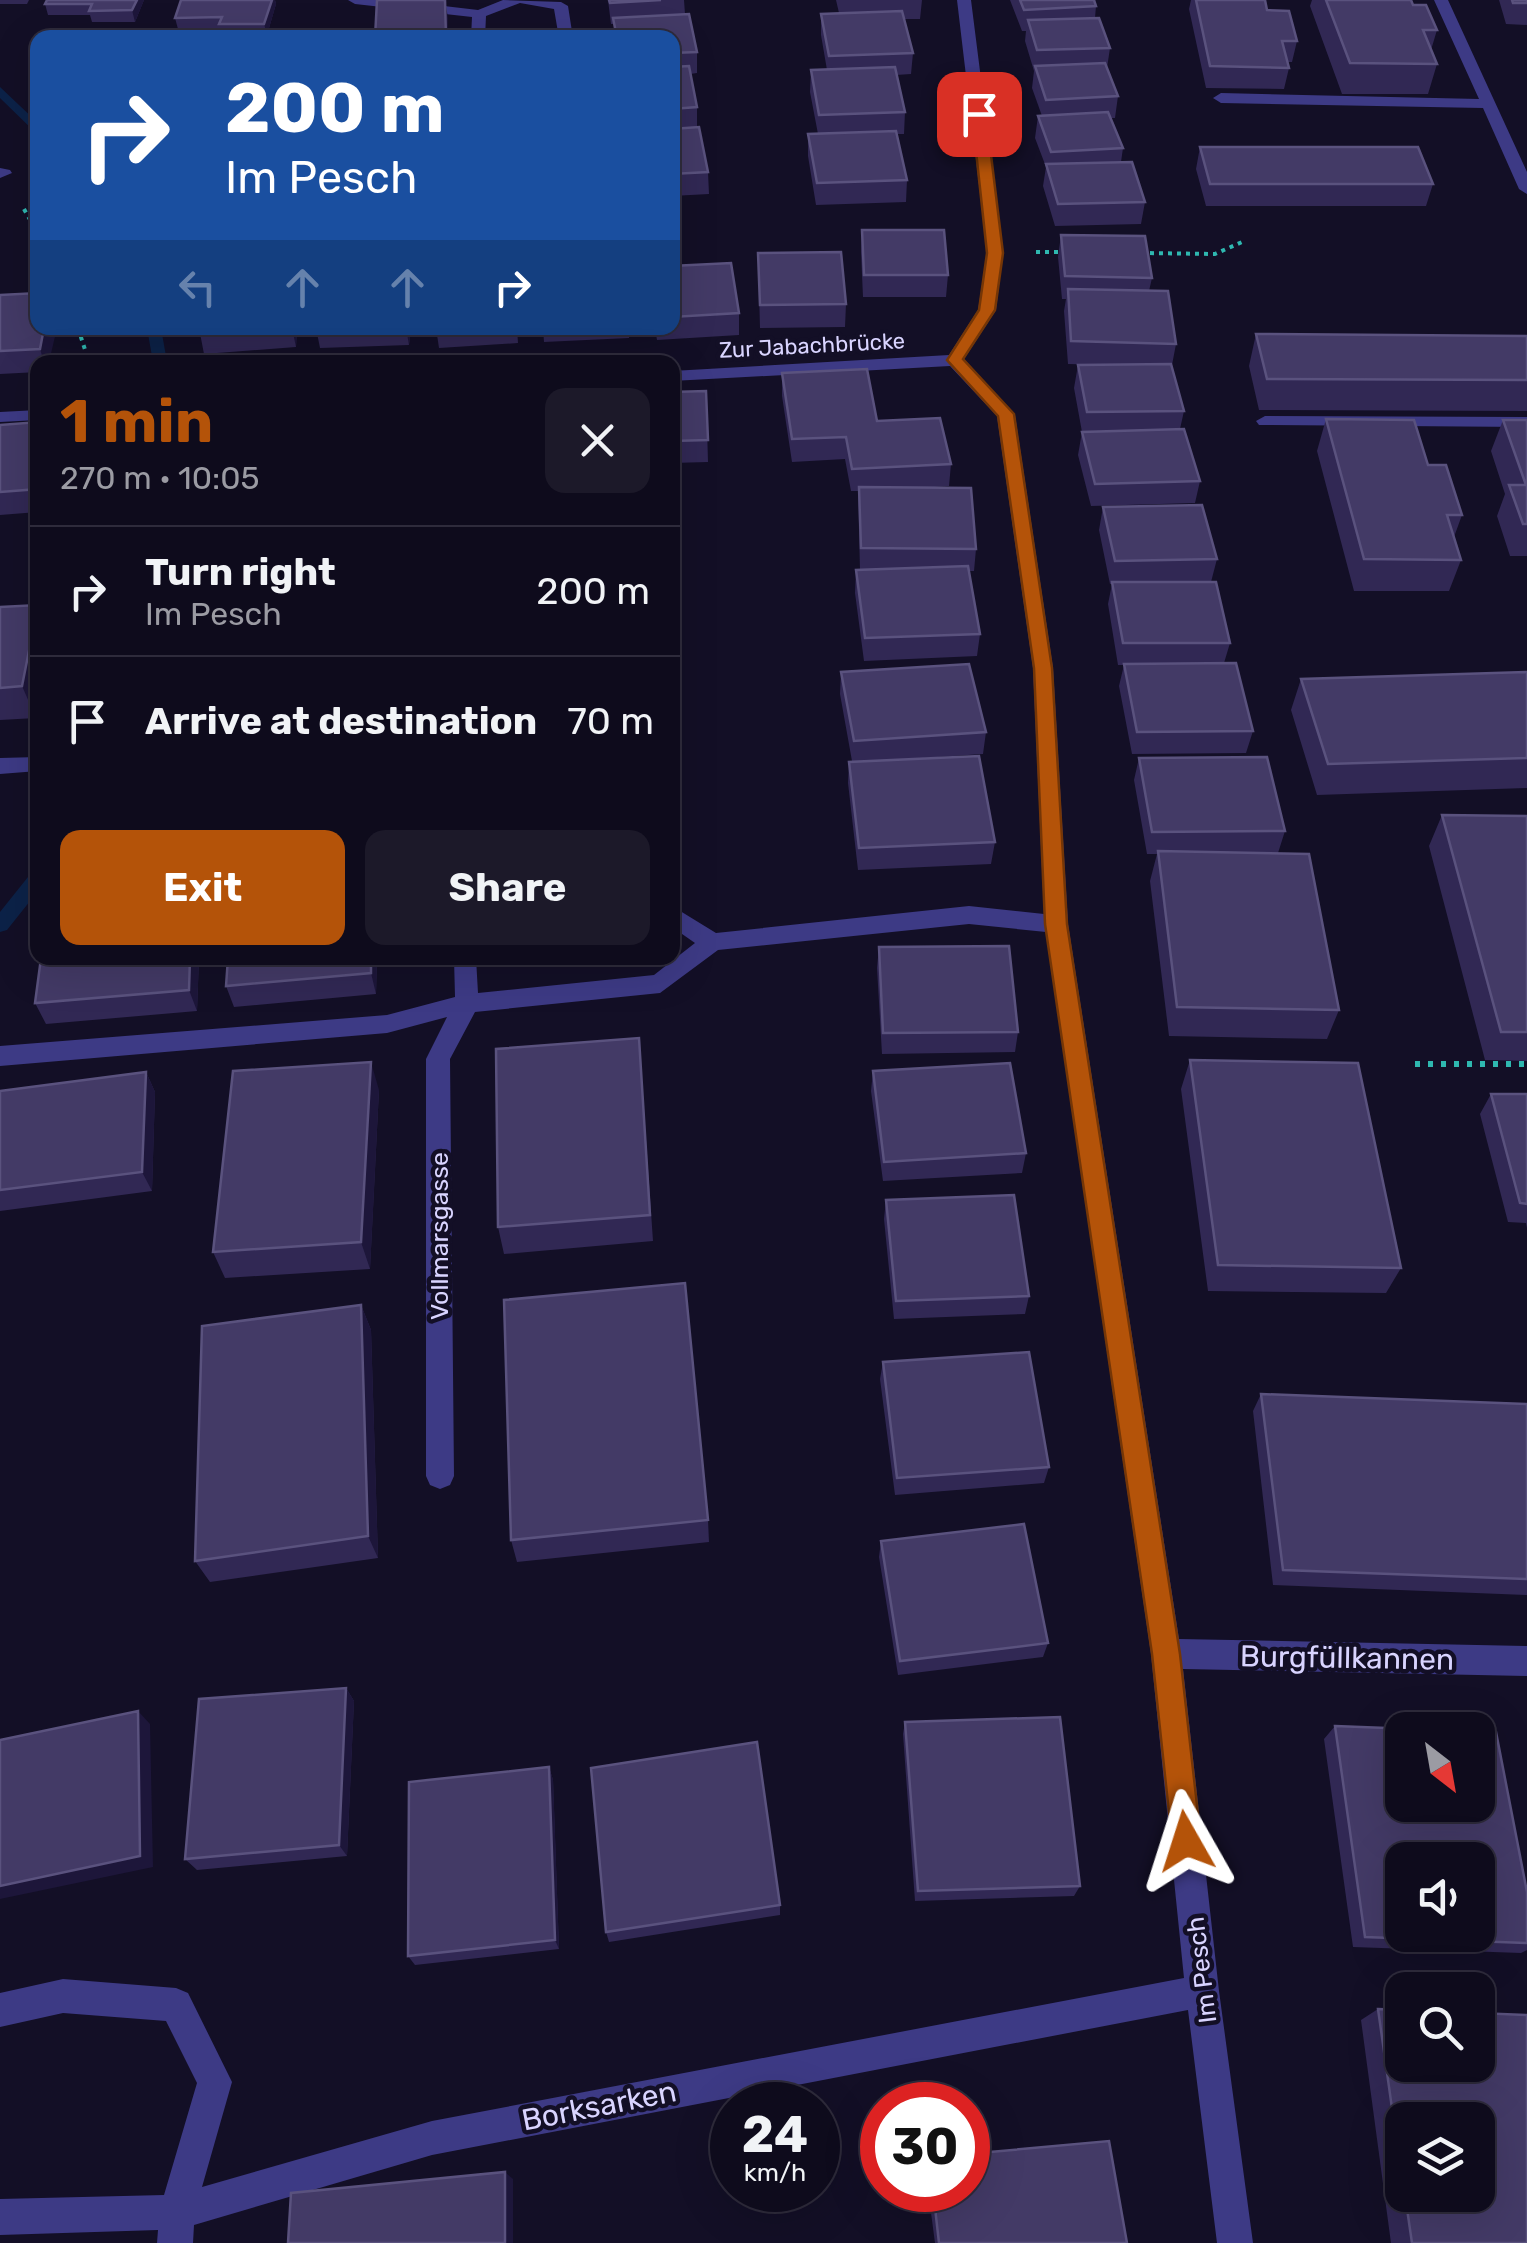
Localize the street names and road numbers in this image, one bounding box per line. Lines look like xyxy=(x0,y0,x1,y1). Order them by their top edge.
street label: Zur Jabachbrücke xyxy=(718,327,906,364)
street label: Vollmarsgasse xyxy=(425,1152,454,1320)
street label: Burgfüllkannen xyxy=(1240,1638,1454,1678)
street label: Im Pesch xyxy=(1181,1915,1222,2025)
street label: Borksarken xyxy=(519,2073,679,2139)

